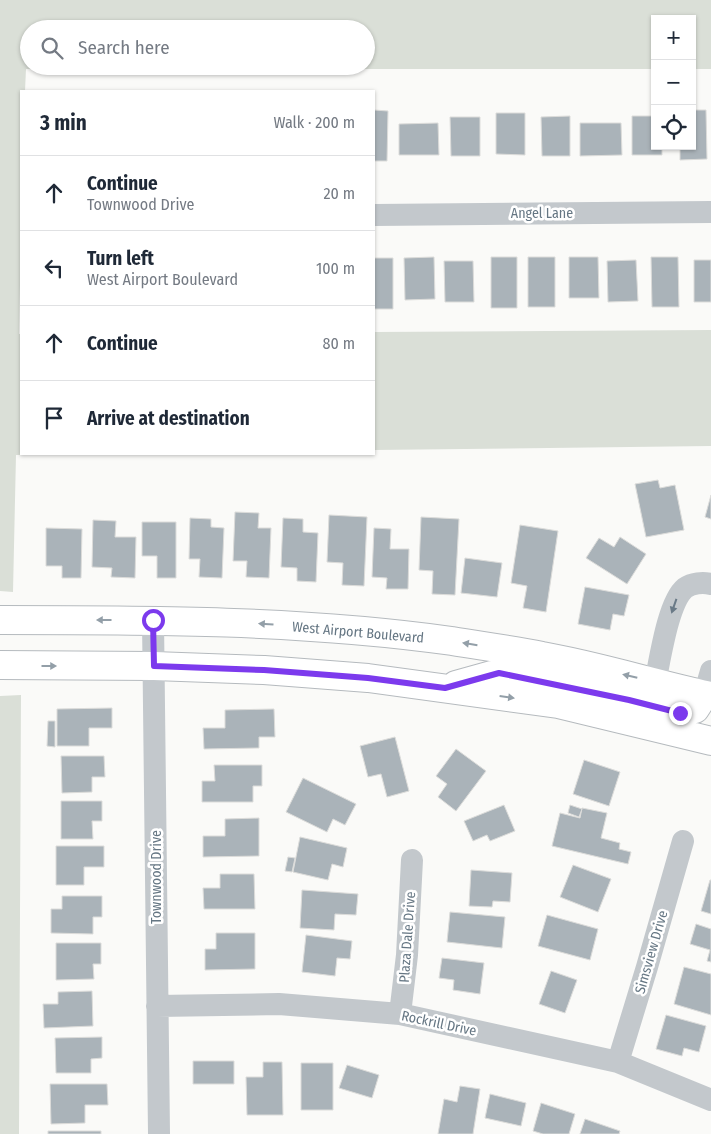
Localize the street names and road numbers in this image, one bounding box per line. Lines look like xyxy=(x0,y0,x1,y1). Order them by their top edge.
street label: Angel Lane xyxy=(511,205,573,222)
street label: West Airport Boulevard xyxy=(291,618,425,647)
street label: Townwood Drive xyxy=(148,830,165,924)
street label: Plaza Dale Drive xyxy=(396,891,419,983)
street label: Simsview Drive xyxy=(631,908,671,996)
street label: Rockrill Drive xyxy=(400,1007,478,1040)

